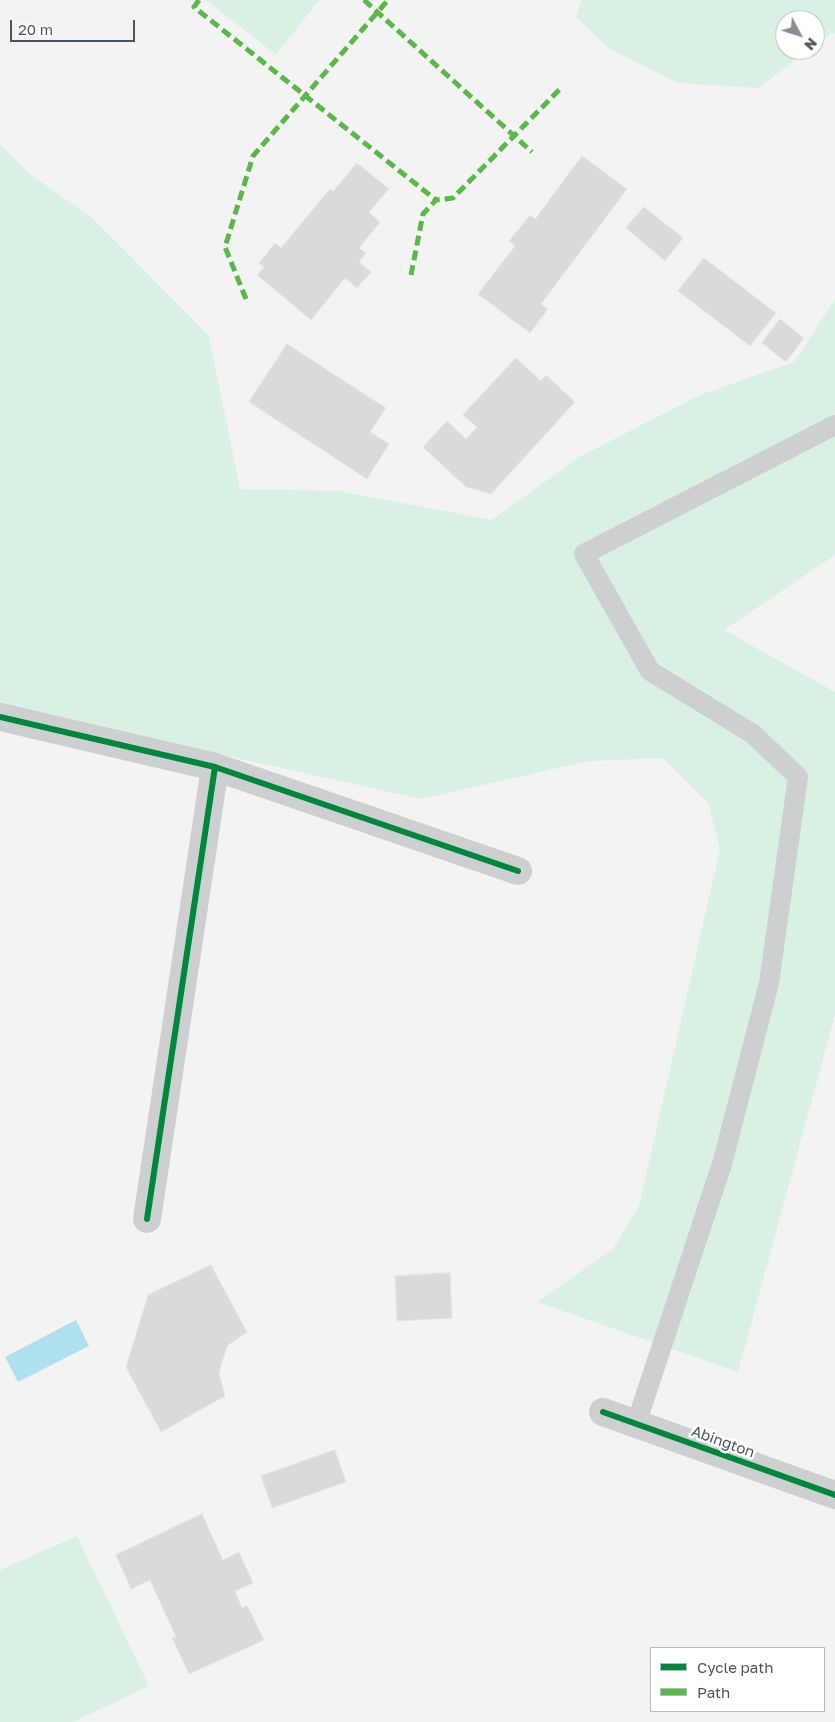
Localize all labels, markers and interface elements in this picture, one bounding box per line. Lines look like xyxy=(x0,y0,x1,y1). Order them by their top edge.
scale bar xyxy=(12,10,138,42)
north arrow xyxy=(775,10,825,60)
text: 20 m xyxy=(18,20,53,38)
text: N xyxy=(801,35,821,54)
street label: Abington xyxy=(689,1422,757,1462)
legend xyxy=(650,1647,825,1712)
text: Cycle path xyxy=(697,1658,773,1676)
text: Path xyxy=(697,1683,730,1701)

